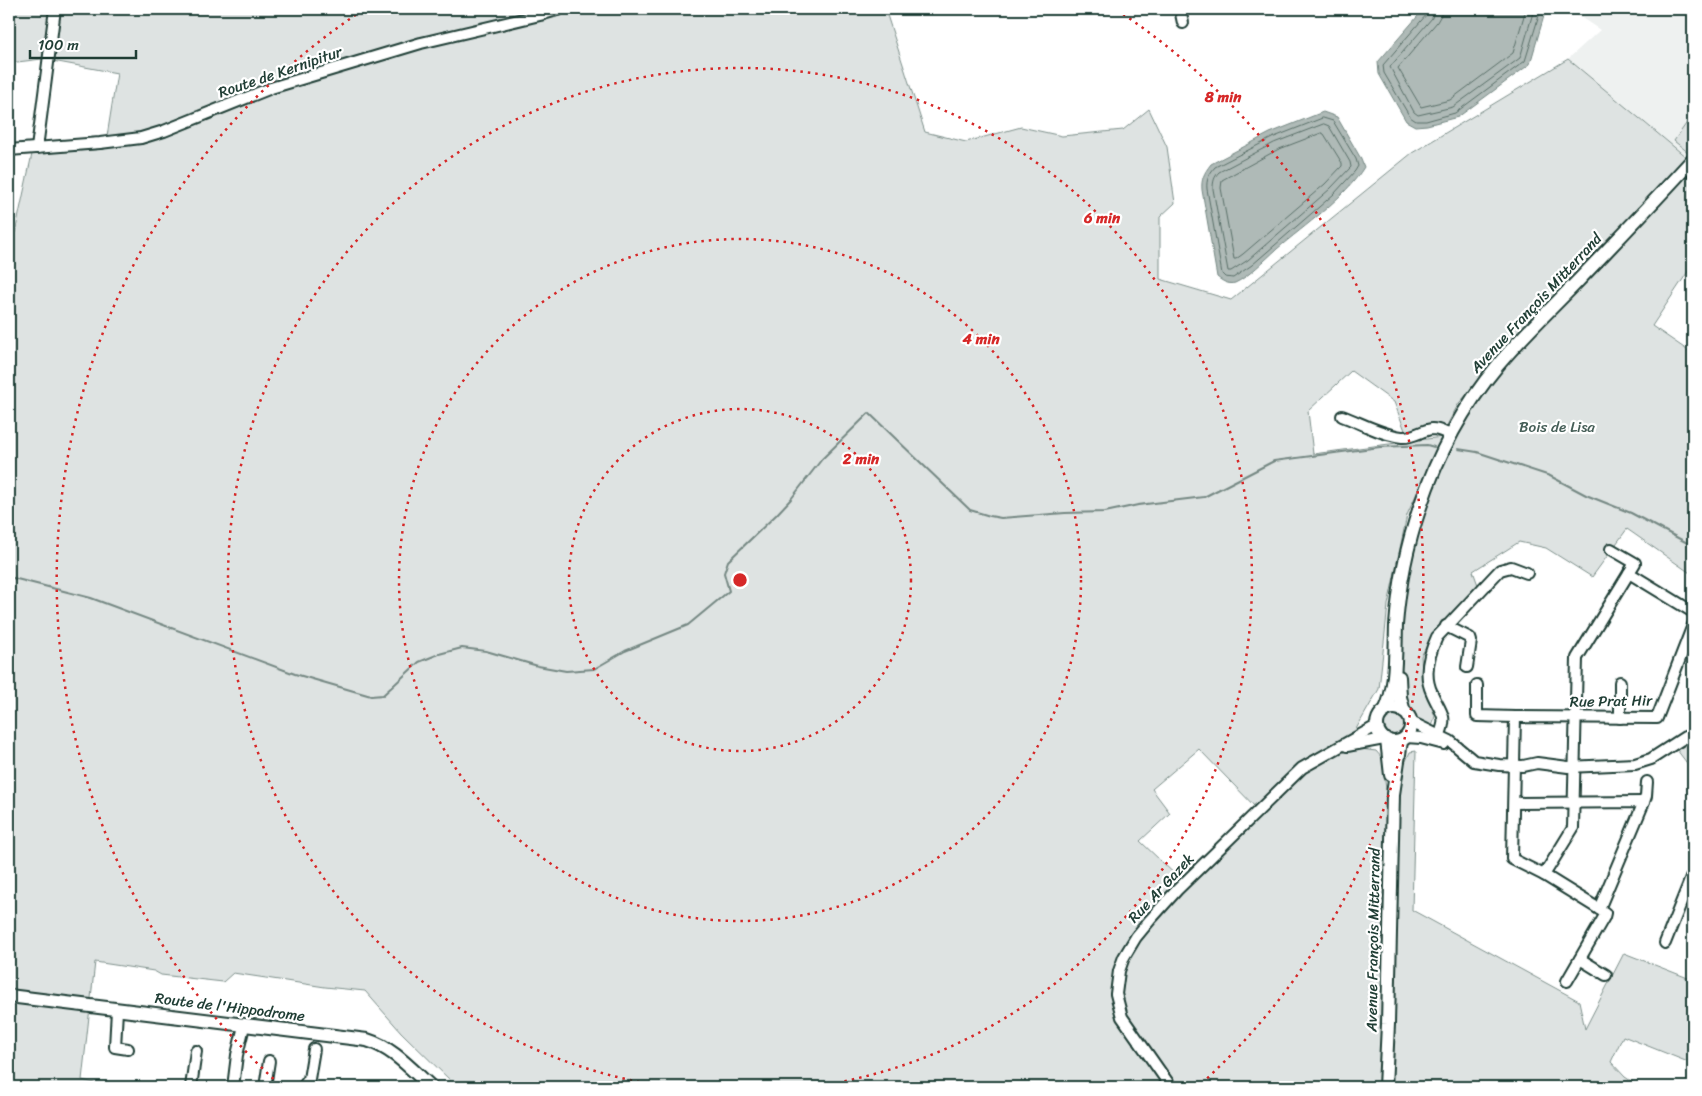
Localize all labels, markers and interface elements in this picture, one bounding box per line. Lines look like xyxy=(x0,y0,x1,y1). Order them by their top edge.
scale bar xyxy=(30,28,136,60)
text: 100 m xyxy=(38,32,79,58)
street label: Route de Kernipitur xyxy=(215,38,346,105)
text: 8 min xyxy=(1204,84,1242,110)
text: 6 min xyxy=(1083,205,1121,231)
street label: Avenue François Mitterrand xyxy=(1463,226,1609,380)
text: 4 min xyxy=(961,326,1000,352)
park label: Bois de Lisa xyxy=(1519,414,1595,440)
text: 2 min xyxy=(842,446,880,472)
centre of rings xyxy=(731,571,749,589)
street label: Rue Prat Hir xyxy=(1569,687,1653,715)
street label: Rue Ar Gazek xyxy=(1121,847,1201,929)
street label: Avenue François Mitterrand xyxy=(1358,847,1388,1033)
street label: Route de l'Hippodrome xyxy=(154,985,307,1029)

